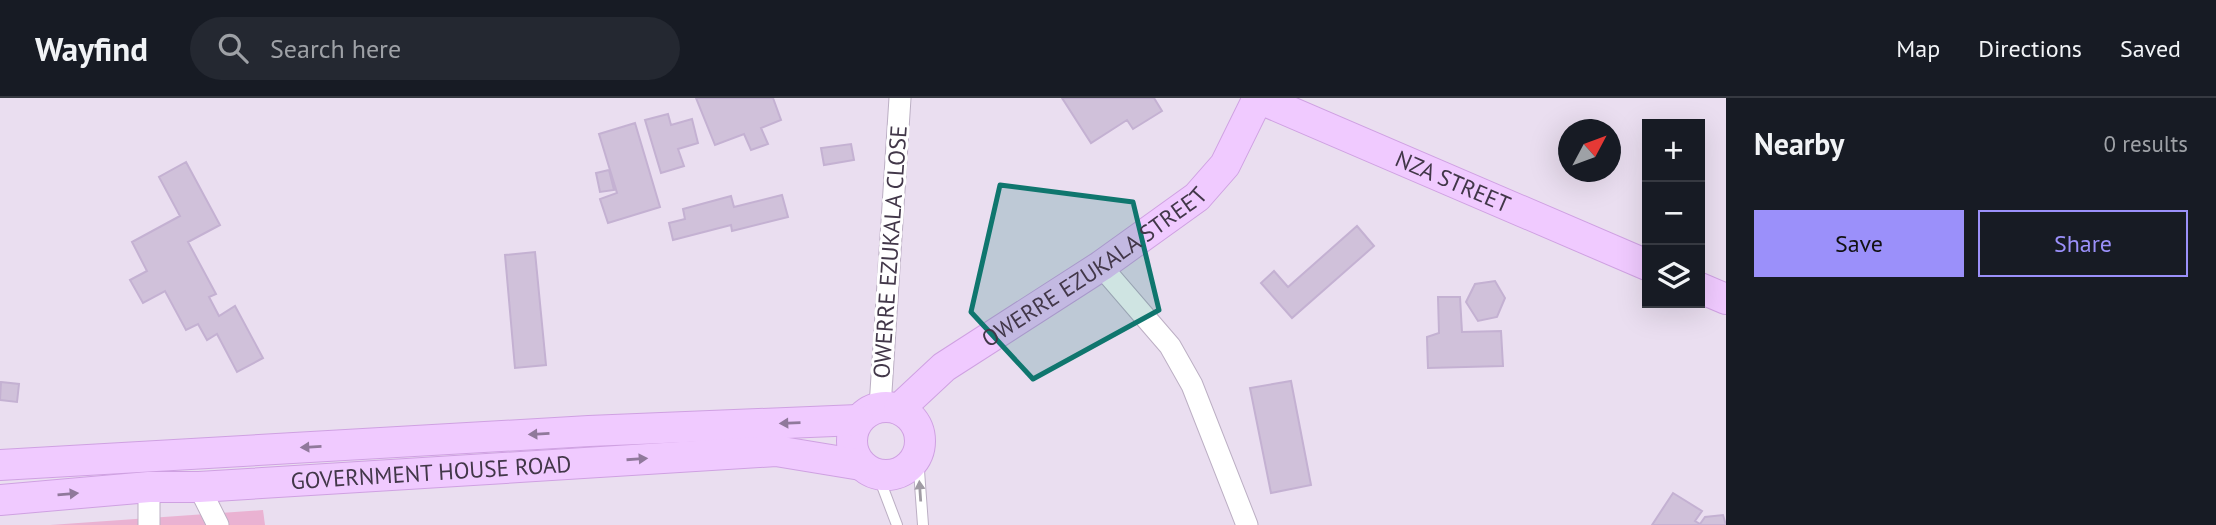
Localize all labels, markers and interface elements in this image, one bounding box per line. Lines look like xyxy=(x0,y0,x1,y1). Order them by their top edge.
search box xyxy=(190,17,680,80)
text: Wayfind xyxy=(35,27,148,70)
icon: search xyxy=(214,29,252,67)
text: Search here xyxy=(270,32,401,65)
text: Map xyxy=(1896,33,1940,64)
text: Directions xyxy=(1978,33,2082,64)
text: Saved xyxy=(2120,33,2181,64)
north arrow xyxy=(1558,119,1621,182)
map controls xyxy=(1642,119,1705,308)
button: + xyxy=(1642,119,1705,182)
street label: OWERRE EZUKALA CLOSE xyxy=(866,124,913,379)
text: Nearby xyxy=(1754,124,1844,163)
text: 0 results xyxy=(2104,129,2188,158)
street label: NZA STREET xyxy=(1391,144,1515,219)
street label: OWERRE EZUKALA STREET xyxy=(976,181,1213,353)
button: − xyxy=(1642,182,1705,245)
button: Save xyxy=(1754,210,1964,277)
button: Share xyxy=(1978,210,2188,277)
button: layers xyxy=(1642,245,1705,308)
one-way arrow xyxy=(779,417,801,428)
one-way arrow xyxy=(527,428,549,439)
one-way arrow xyxy=(300,442,322,453)
street label: GOVERNMENT HOUSE ROAD xyxy=(290,449,572,495)
one-way arrow xyxy=(626,453,648,464)
one-way arrow xyxy=(914,480,925,502)
one-way arrow xyxy=(57,488,79,499)

